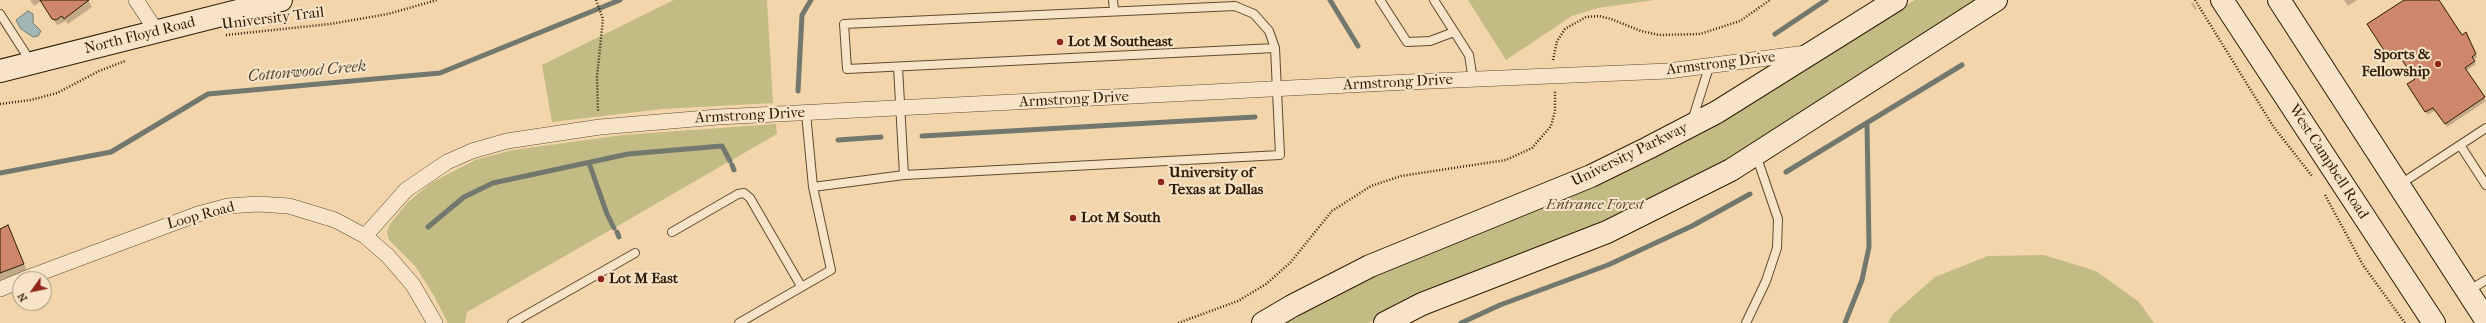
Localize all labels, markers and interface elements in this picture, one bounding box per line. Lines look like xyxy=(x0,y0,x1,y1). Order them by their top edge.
street label: University Trail xyxy=(221,4,325,34)
street label: North Floyd Road xyxy=(83,14,197,58)
place label: Lot M Southeast xyxy=(1068,33,1173,51)
marker: Lot M Southeast xyxy=(1055,37,1065,47)
place label: Sports & Fellowship xyxy=(2362,46,2430,81)
street label: Armstrong Drive xyxy=(1665,48,1777,80)
water label: Cottonwood Creek xyxy=(247,57,367,87)
marker: Sports & Fellowship xyxy=(2433,59,2443,69)
street label: Armstrong Drive xyxy=(1343,71,1453,95)
street label: Armstrong Drive xyxy=(1019,88,1129,112)
street label: West Campbell Road xyxy=(2284,101,2372,223)
street label: Armstrong Drive xyxy=(695,104,805,128)
street label: University Parkway xyxy=(1569,119,1691,191)
place label: University of Texas at Dallas xyxy=(1169,164,1263,199)
marker: University of Texas at Dallas xyxy=(1156,177,1166,187)
park label: Entrance Forest xyxy=(1546,196,1644,214)
street label: Loop Road xyxy=(165,198,237,234)
place label: Lot M South xyxy=(1081,209,1161,227)
marker: Lot M South xyxy=(1068,213,1078,223)
place label: Lot M East xyxy=(609,270,678,288)
north arrow xyxy=(12,271,52,311)
marker: Lot M East xyxy=(596,274,606,284)
text: N xyxy=(15,290,30,304)

